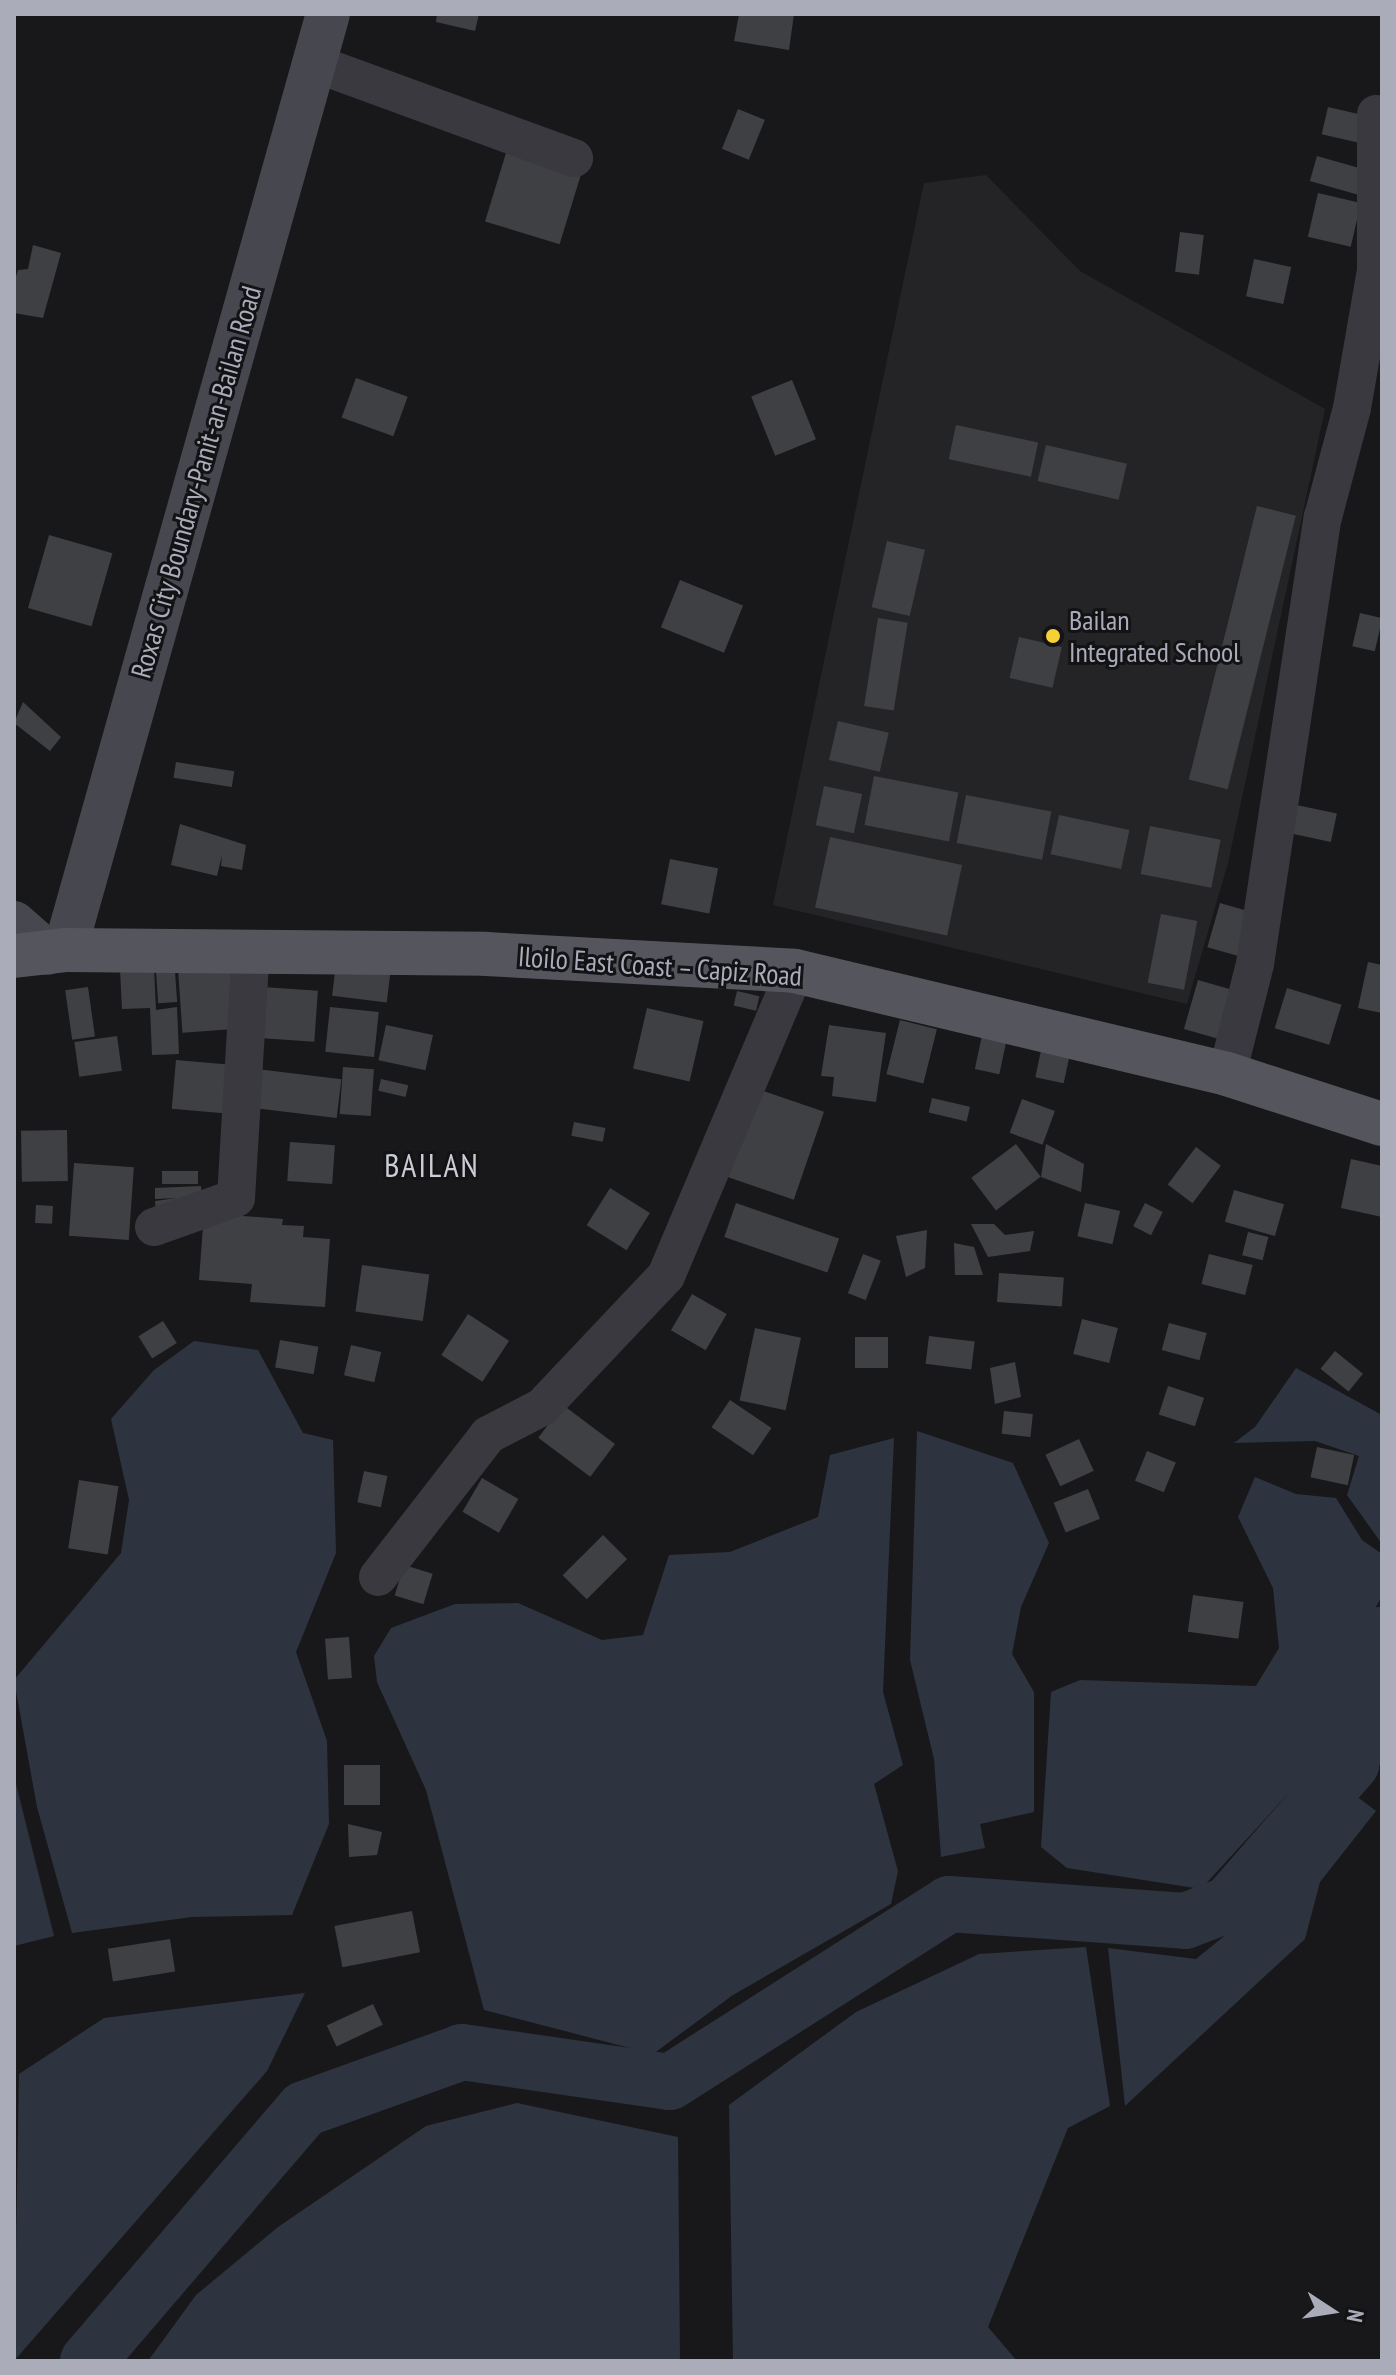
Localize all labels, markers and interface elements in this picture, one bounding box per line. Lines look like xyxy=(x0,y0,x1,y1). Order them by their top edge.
street label: Roxas City Boundary-Panit-an-Bailan Road xyxy=(124,282,268,682)
place label: Bailan Integrated School xyxy=(1069,603,1240,669)
marker: Bailan Integrated School xyxy=(1044,627,1062,645)
street label: Iloilo East Coast – Capiz Road xyxy=(516,939,804,993)
district label: BAILAN xyxy=(384,1146,480,1184)
north arrow xyxy=(1292,2271,1372,2351)
text: N xyxy=(1341,2307,1370,2325)

